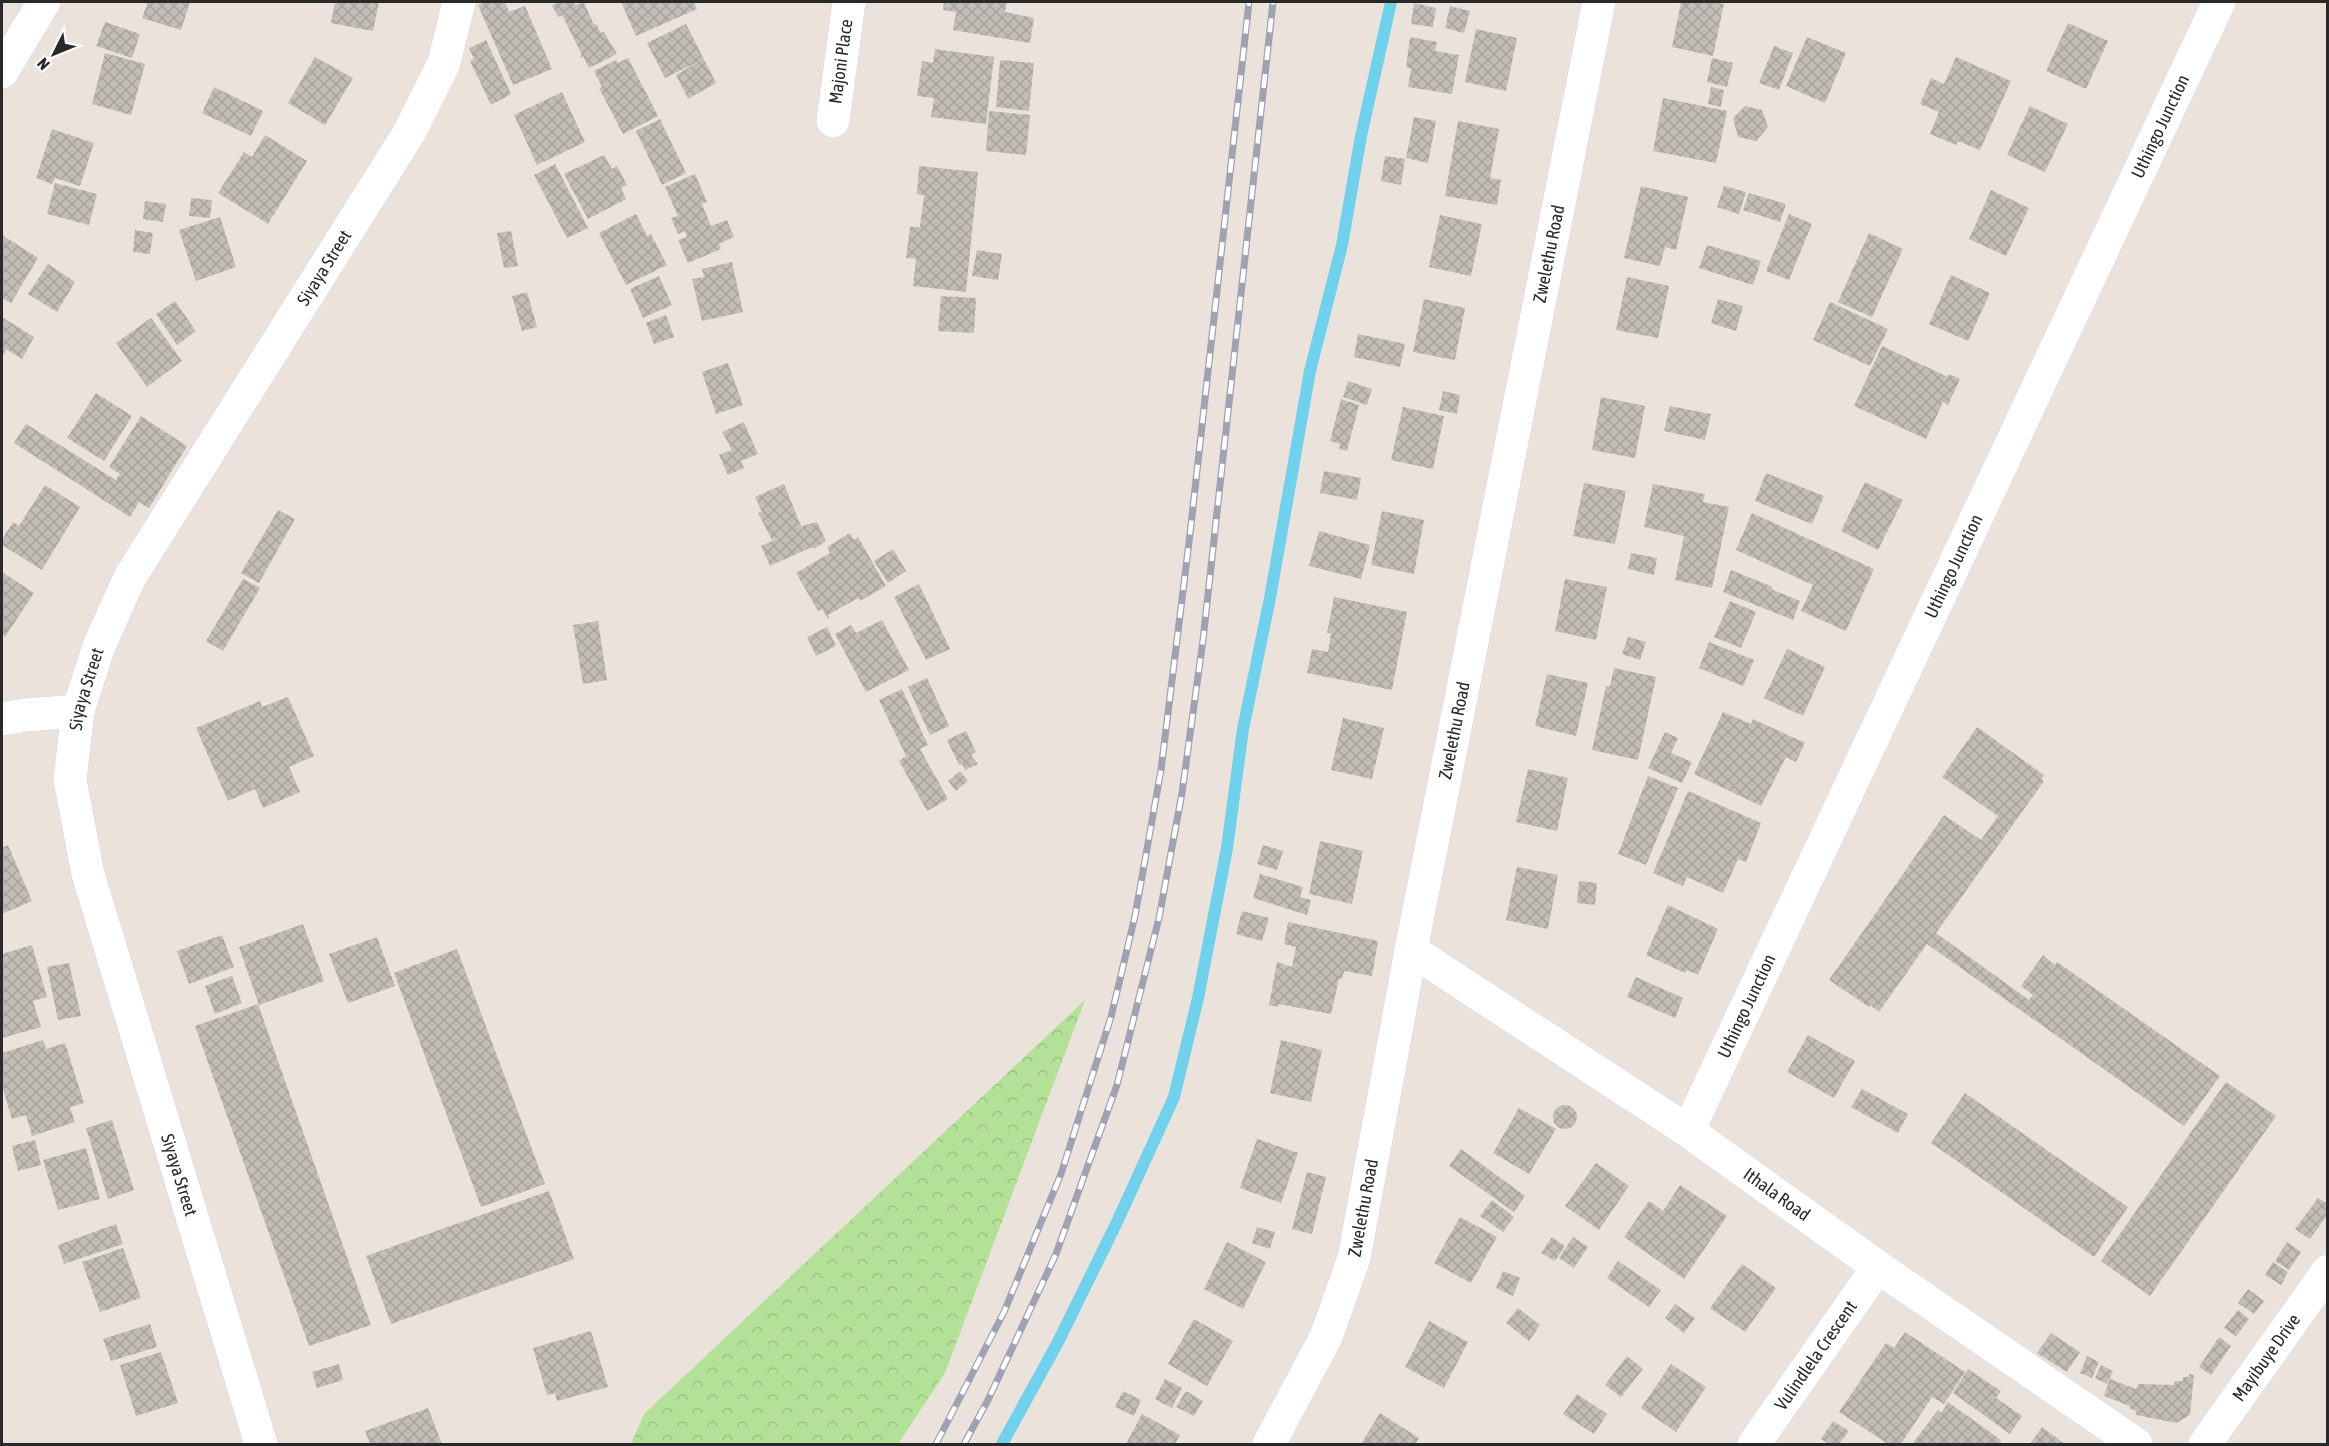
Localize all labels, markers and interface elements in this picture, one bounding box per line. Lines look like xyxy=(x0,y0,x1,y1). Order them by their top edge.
street label: Majoni Place xyxy=(824,18,857,105)
north arrow xyxy=(24,24,84,84)
text: N xyxy=(33,55,53,74)
street label: Uthingo Junction xyxy=(2127,71,2193,182)
street label: Zwelethu Road xyxy=(1529,203,1569,304)
street label: Siyaya Street xyxy=(292,226,355,309)
street label: Uthingo Junction xyxy=(1920,511,1986,621)
street label: Siyaya Street xyxy=(65,645,108,731)
street label: Zwelethu Road xyxy=(1434,680,1474,781)
street label: Uthingo Junction xyxy=(1713,951,1780,1061)
street label: Siyaya Street xyxy=(157,1131,202,1219)
street label: Zwelethu Road xyxy=(1343,1157,1382,1258)
street label: Ithala Road xyxy=(1740,1163,1814,1225)
street label: Vulindlela Crescent xyxy=(1770,1297,1861,1414)
street label: Mayibuye Drive xyxy=(2228,1310,2304,1405)

